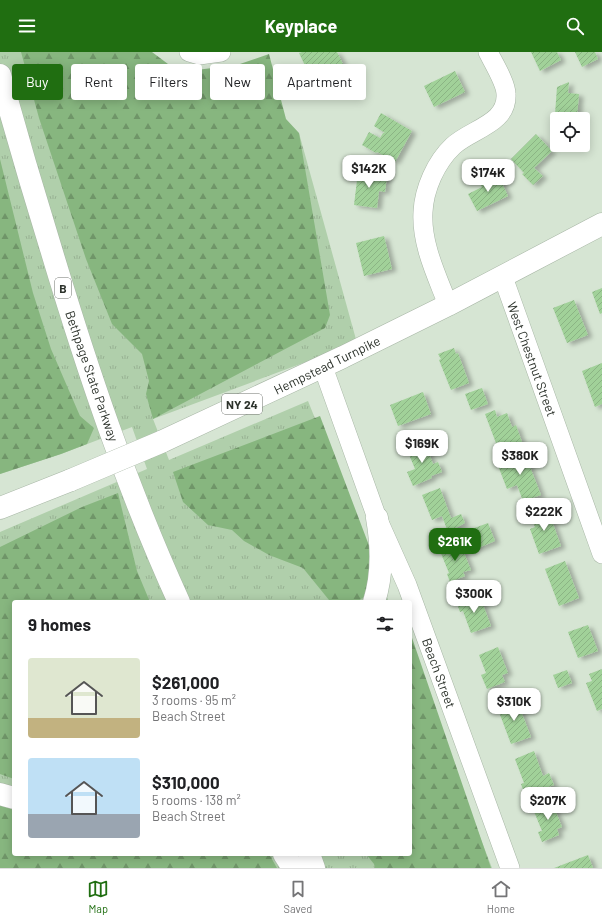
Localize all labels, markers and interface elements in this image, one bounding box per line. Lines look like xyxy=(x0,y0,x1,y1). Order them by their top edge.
icon: menu xyxy=(16,15,38,37)
text: Keyplace xyxy=(265,15,337,37)
icon: search xyxy=(564,15,586,37)
chip: Buy xyxy=(12,64,63,100)
chip: Rent xyxy=(71,64,127,100)
chip: Filters xyxy=(135,64,202,100)
chip: New xyxy=(210,64,265,100)
chip: Apartment xyxy=(273,64,366,100)
map controls xyxy=(550,112,590,152)
button: locate xyxy=(550,112,590,152)
pin: $142K xyxy=(341,155,397,189)
pin: $174K xyxy=(460,159,516,193)
text: $142K xyxy=(351,160,387,176)
text: $174K xyxy=(471,164,505,180)
road number: B xyxy=(55,278,71,298)
street label: West Chestnut Street xyxy=(504,300,560,418)
street label: Bethpage State Parkway xyxy=(62,308,122,444)
street label: Hempstead Turnpike xyxy=(271,332,383,398)
road number: NY 24 xyxy=(222,394,262,414)
pin: $169K xyxy=(394,430,450,464)
text: $169K xyxy=(405,435,439,451)
pin: $380K xyxy=(492,442,548,476)
text: $380K xyxy=(501,447,539,463)
pin: $222K xyxy=(516,498,572,532)
text: $222K xyxy=(525,503,563,519)
pin: $261K xyxy=(427,528,483,562)
text: $261K xyxy=(438,533,472,549)
pin: $300K xyxy=(446,580,502,614)
text: $300K xyxy=(455,585,493,601)
icon: filters xyxy=(374,613,396,635)
text: 9 homes xyxy=(28,614,91,634)
street label: Beach Street xyxy=(419,636,459,710)
text: $261,000 xyxy=(152,672,219,692)
icon: home xyxy=(60,674,108,722)
pin: $310K xyxy=(486,688,542,722)
text: 3 rooms · 95 m² xyxy=(152,692,236,708)
text: $310K xyxy=(497,693,531,709)
text: Beach Street xyxy=(152,708,226,724)
text: $310,000 xyxy=(152,772,220,792)
icon: home xyxy=(60,774,108,822)
pin: $207K xyxy=(520,787,576,821)
text: 5 rooms · 138 m² xyxy=(152,792,241,808)
text: $207K xyxy=(530,792,566,808)
text: Beach Street xyxy=(152,808,226,824)
tab: Map xyxy=(87,878,109,915)
tab: Saved xyxy=(284,878,312,915)
tab: Home xyxy=(487,878,515,915)

